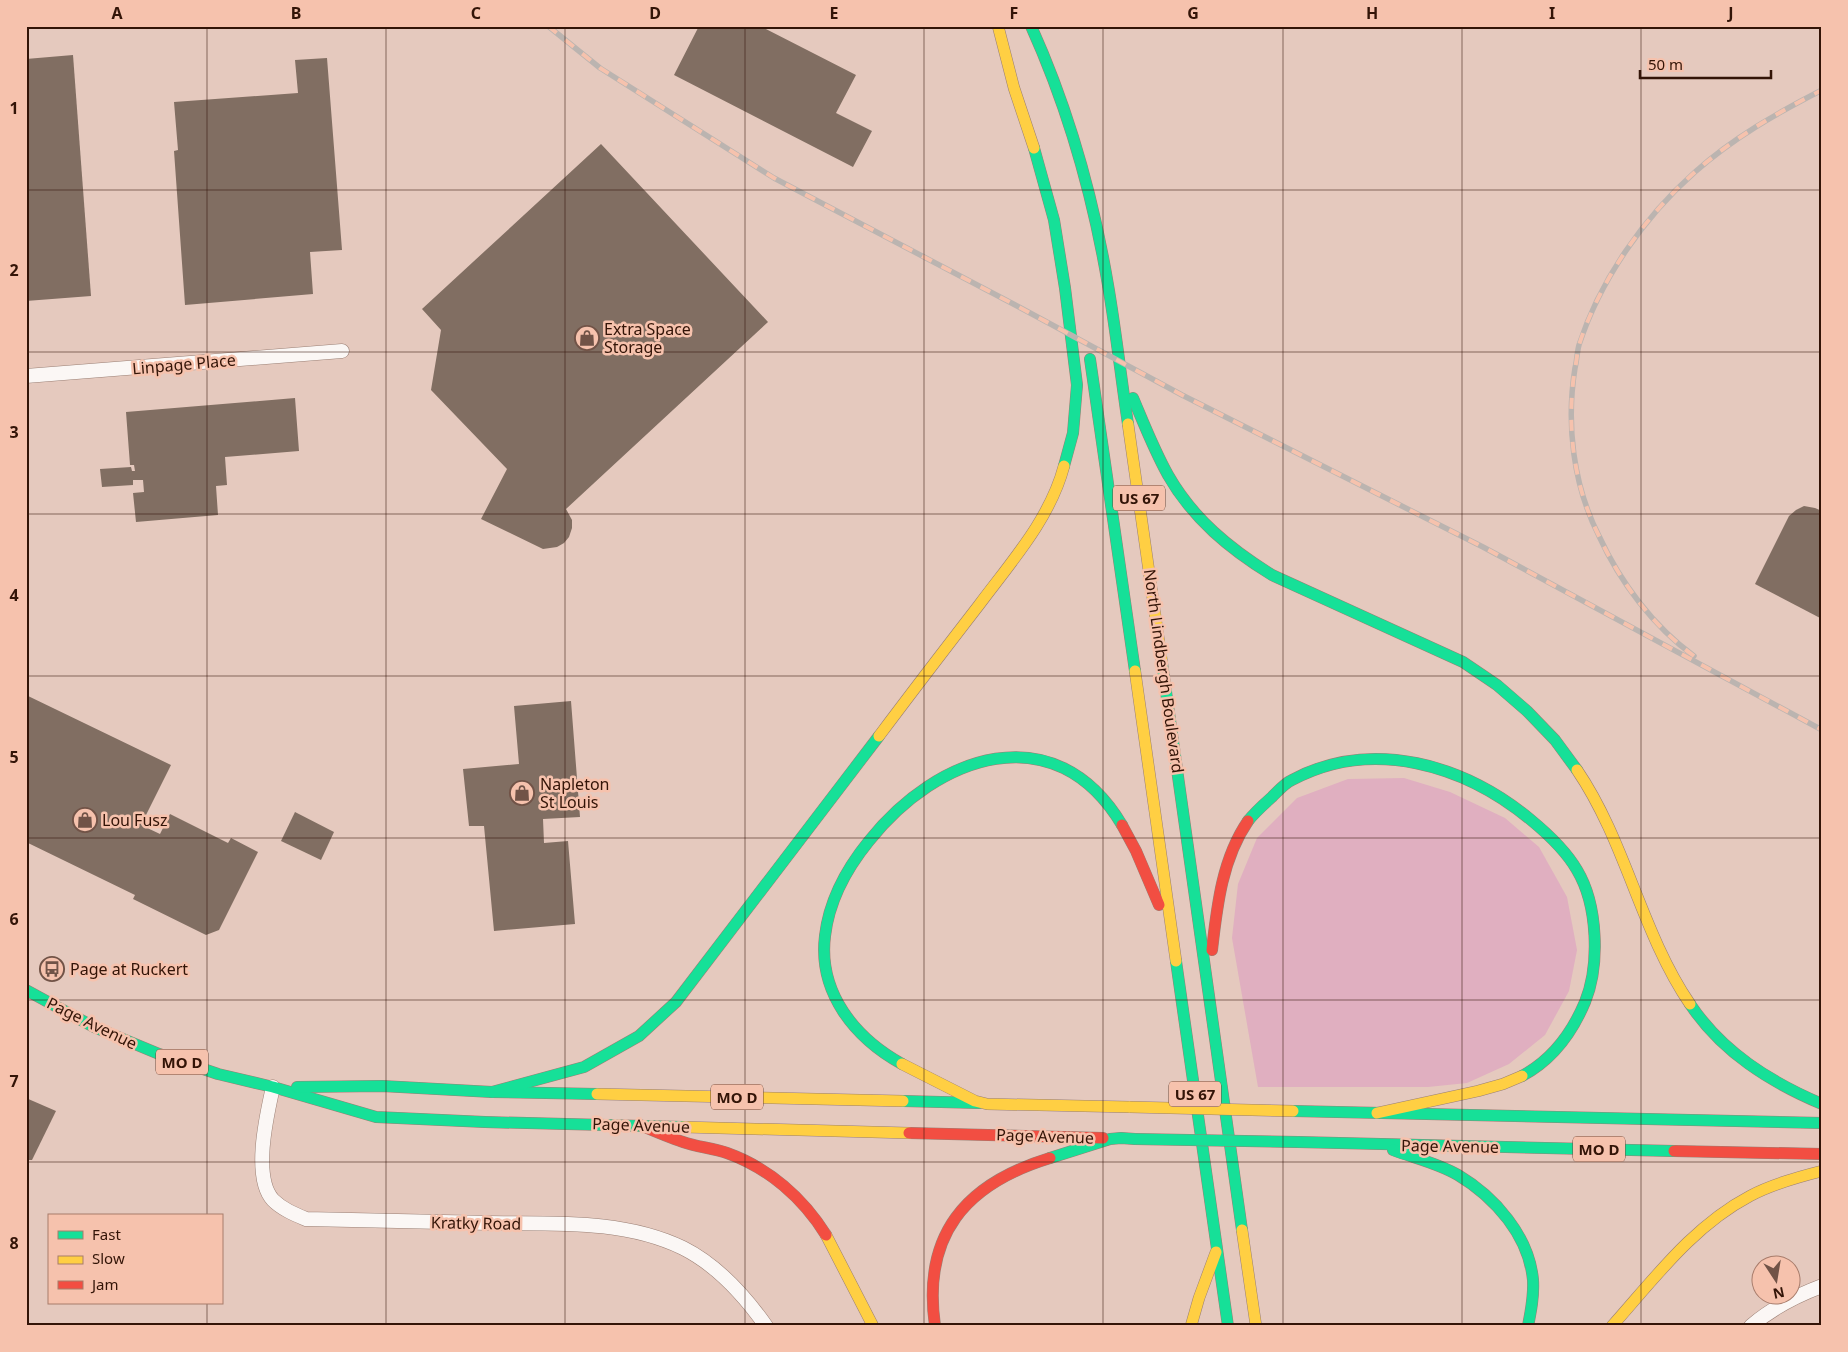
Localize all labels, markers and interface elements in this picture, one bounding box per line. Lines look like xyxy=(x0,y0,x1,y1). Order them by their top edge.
text: A xyxy=(111,2,123,24)
text: B xyxy=(291,2,301,24)
text: C xyxy=(471,2,481,24)
text: D xyxy=(649,2,661,24)
text: E xyxy=(830,2,839,24)
text: F xyxy=(1010,2,1018,24)
text: G xyxy=(1187,2,1199,24)
text: H xyxy=(1366,2,1378,24)
text: I xyxy=(1549,2,1555,24)
text: J xyxy=(1726,2,1734,24)
scale bar xyxy=(1640,48,1772,80)
text: 50 m xyxy=(1648,54,1683,74)
text: 1 xyxy=(9,97,19,119)
text: 2 xyxy=(9,259,19,281)
place label: Extra Space Storage xyxy=(604,318,691,358)
shop icon: Extra Space Storage xyxy=(574,325,600,351)
street label: Linpage Place xyxy=(131,349,237,379)
text: 3 xyxy=(9,421,19,443)
road number: US 67 xyxy=(1113,486,1165,510)
street label: North Lindbergh Boulevard xyxy=(1139,568,1189,774)
text: 4 xyxy=(9,584,19,606)
text: 5 xyxy=(9,746,19,768)
place label: Napleton St Louis xyxy=(540,773,609,813)
shop icon: Napleton St Louis xyxy=(509,780,535,806)
shop icon: Lou Fusz xyxy=(72,807,98,833)
place label: Lou Fusz xyxy=(102,809,168,831)
text: 6 xyxy=(9,908,19,930)
bus stop icon: Page at Ruckert xyxy=(39,956,65,982)
place label: Page at Ruckert xyxy=(70,958,188,980)
street label: Page Avenue xyxy=(43,992,141,1054)
road number: MO D xyxy=(156,1050,208,1074)
text: 7 xyxy=(9,1070,19,1092)
road number: US 67 xyxy=(1169,1082,1221,1106)
road number: MO D xyxy=(711,1084,763,1110)
street label: Page Avenue xyxy=(592,1112,690,1138)
street label: Page Avenue xyxy=(996,1123,1094,1149)
street label: Page Avenue xyxy=(1401,1134,1499,1158)
road number: MO D xyxy=(1573,1136,1625,1162)
street label: Kratky Road xyxy=(431,1211,521,1235)
legend xyxy=(48,1214,222,1304)
text: Fast xyxy=(92,1224,121,1244)
text: 8 xyxy=(9,1232,19,1254)
text: Slow xyxy=(92,1248,125,1268)
north arrow xyxy=(1750,1254,1800,1304)
text: Jam xyxy=(90,1274,119,1294)
text: N xyxy=(1771,1283,1786,1304)

